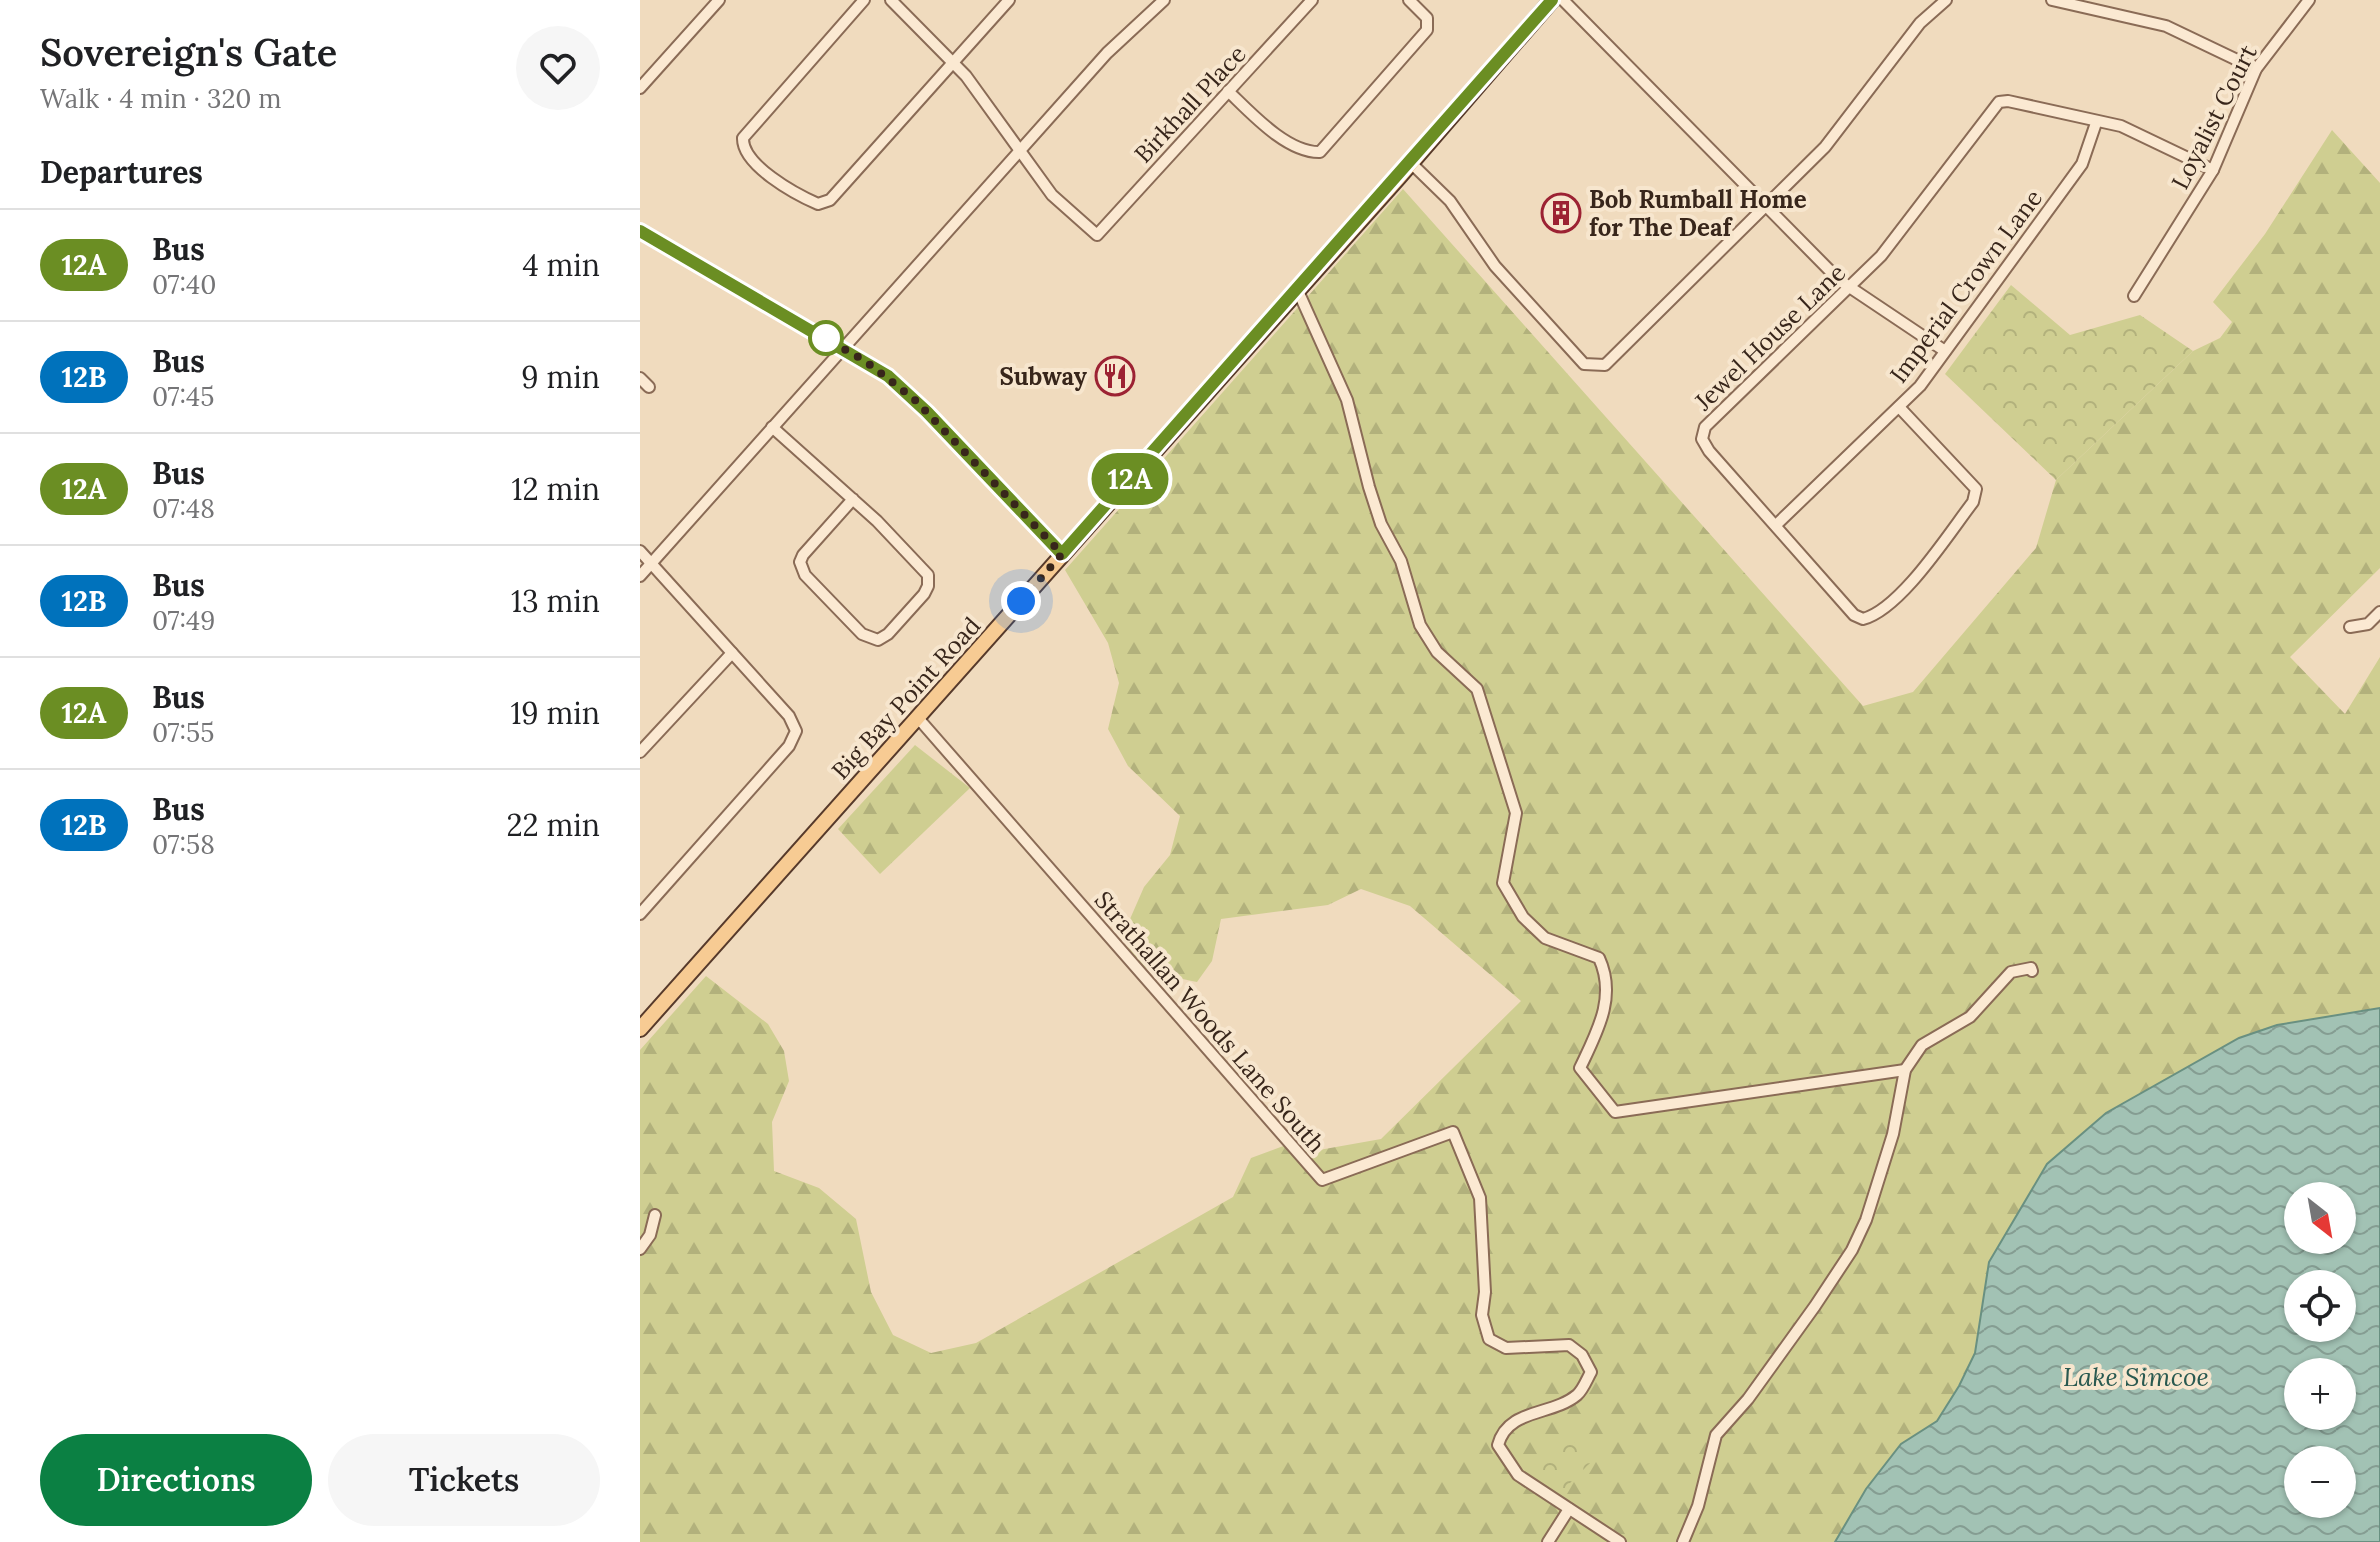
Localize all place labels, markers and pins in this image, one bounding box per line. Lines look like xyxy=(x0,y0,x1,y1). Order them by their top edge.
place label: Bob Rumball Home for The Deaf xyxy=(1589,184,1807,243)
building icon: Bob Rumball Home for The Deaf xyxy=(1540,192,1582,234)
unlabelled marker xyxy=(809,321,843,355)
restaurant icon: Subway xyxy=(1094,355,1136,397)
place label: Subway xyxy=(1000,361,1088,392)

